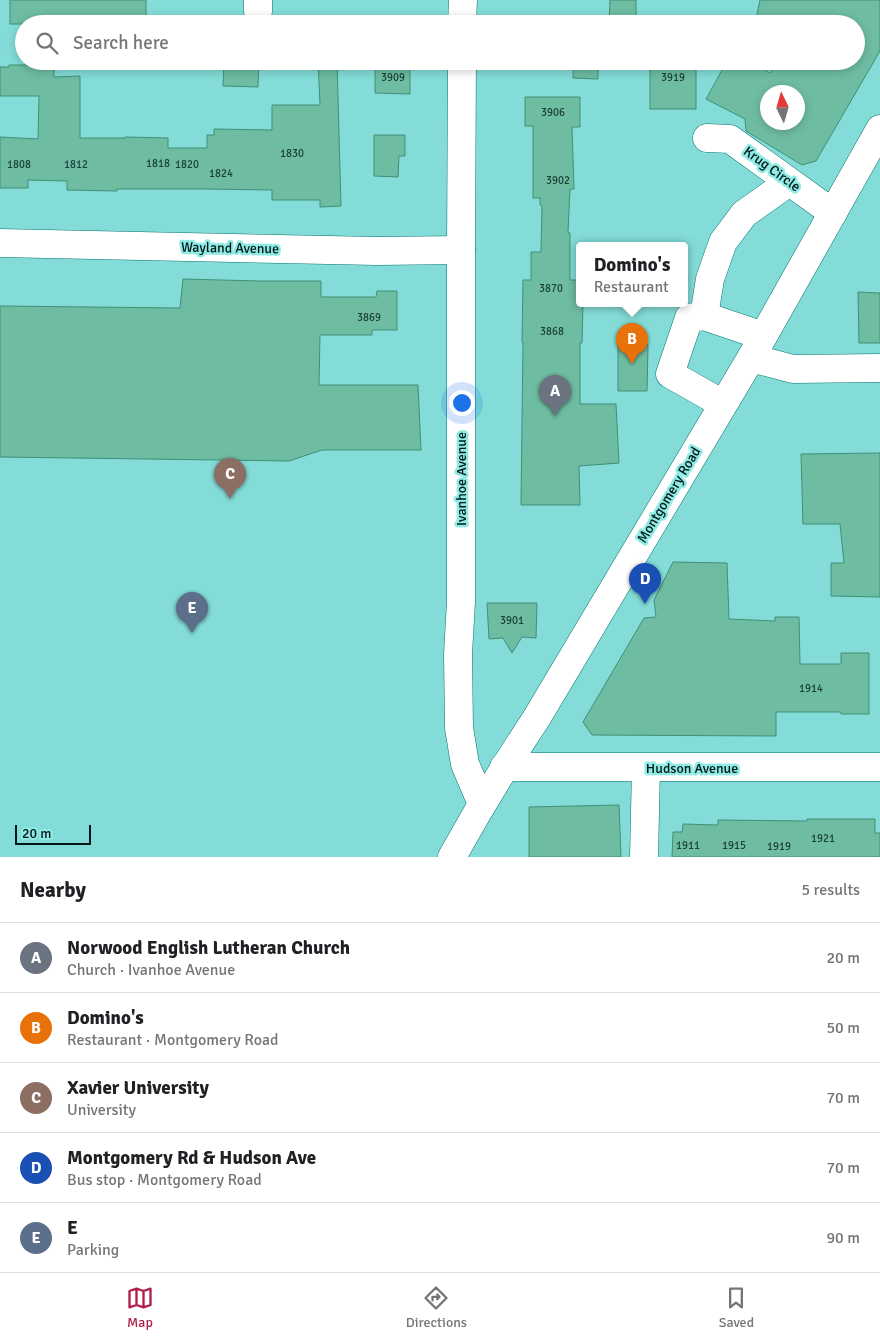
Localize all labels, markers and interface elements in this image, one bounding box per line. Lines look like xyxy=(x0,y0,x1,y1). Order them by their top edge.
search box xyxy=(15,15,865,70)
icon: search xyxy=(33,29,61,57)
text: Search here xyxy=(73,31,169,55)
house number: 3909 xyxy=(381,71,405,84)
house number: 3919 xyxy=(661,71,685,84)
north arrow xyxy=(760,85,805,130)
house number: 3906 xyxy=(541,106,565,119)
street label: Krug Circle xyxy=(740,143,804,195)
house number: 1830 xyxy=(280,147,304,160)
house number: 1818 xyxy=(146,157,170,170)
house number: 1808 xyxy=(7,158,31,171)
house number: 1812 xyxy=(64,158,88,171)
house number: 1820 xyxy=(175,158,199,171)
house number: 1824 xyxy=(209,167,233,180)
house number: 3902 xyxy=(546,174,570,187)
street label: Wayland Avenue xyxy=(181,239,279,257)
popup xyxy=(576,242,688,307)
text: Domino's xyxy=(594,253,670,277)
text: Restaurant xyxy=(594,277,669,297)
house number: 3870 xyxy=(539,282,563,295)
house number: 3869 xyxy=(357,311,381,324)
pin: B xyxy=(616,323,648,364)
house number: 3868 xyxy=(540,325,564,338)
pin: A xyxy=(539,375,571,416)
your location xyxy=(449,390,475,416)
street label: Ivanhoe Avenue xyxy=(453,432,470,526)
street label: Montgomery Road xyxy=(634,444,704,546)
pin: C xyxy=(214,458,246,499)
pin: D xyxy=(629,563,661,604)
pin: E xyxy=(176,592,208,633)
house number: 3901 xyxy=(500,614,524,627)
house number: 1914 xyxy=(799,682,823,695)
street label: Hudson Avenue xyxy=(646,760,738,777)
scale bar xyxy=(15,822,91,845)
text: 20 m xyxy=(22,825,51,842)
house number: 1921 xyxy=(811,832,835,845)
house number: 1911 xyxy=(676,839,700,852)
house number: 1915 xyxy=(722,839,746,852)
house number: 1919 xyxy=(767,840,791,853)
text: Nearby xyxy=(20,877,86,903)
text: 5 results xyxy=(801,880,860,900)
text: Norwood English Lutheran Church xyxy=(67,936,350,960)
text: A xyxy=(31,948,41,968)
text: 20 m xyxy=(826,948,860,968)
text: Church · Ivanhoe Avenue xyxy=(67,960,235,980)
text: Domino's xyxy=(67,1006,144,1030)
text: B xyxy=(31,1018,41,1038)
text: 50 m xyxy=(826,1018,860,1038)
text: Restaurant · Montgomery Road xyxy=(67,1030,279,1050)
text: Xavier University xyxy=(67,1076,209,1100)
text: C xyxy=(31,1088,41,1108)
text: 70 m xyxy=(826,1088,860,1108)
text: University xyxy=(67,1100,136,1120)
text: Montgomery Rd & Hudson Ave xyxy=(67,1146,316,1170)
text: D xyxy=(31,1158,41,1178)
text: 70 m xyxy=(826,1158,860,1178)
text: Bus stop · Montgomery Road xyxy=(67,1170,262,1190)
text: E xyxy=(67,1216,78,1240)
text: E xyxy=(31,1228,41,1248)
text: 90 m xyxy=(826,1228,860,1248)
text: Parking xyxy=(67,1240,119,1260)
tab: Map xyxy=(126,1284,154,1331)
tab: Directions xyxy=(406,1284,467,1331)
tab: Saved xyxy=(719,1284,754,1331)

